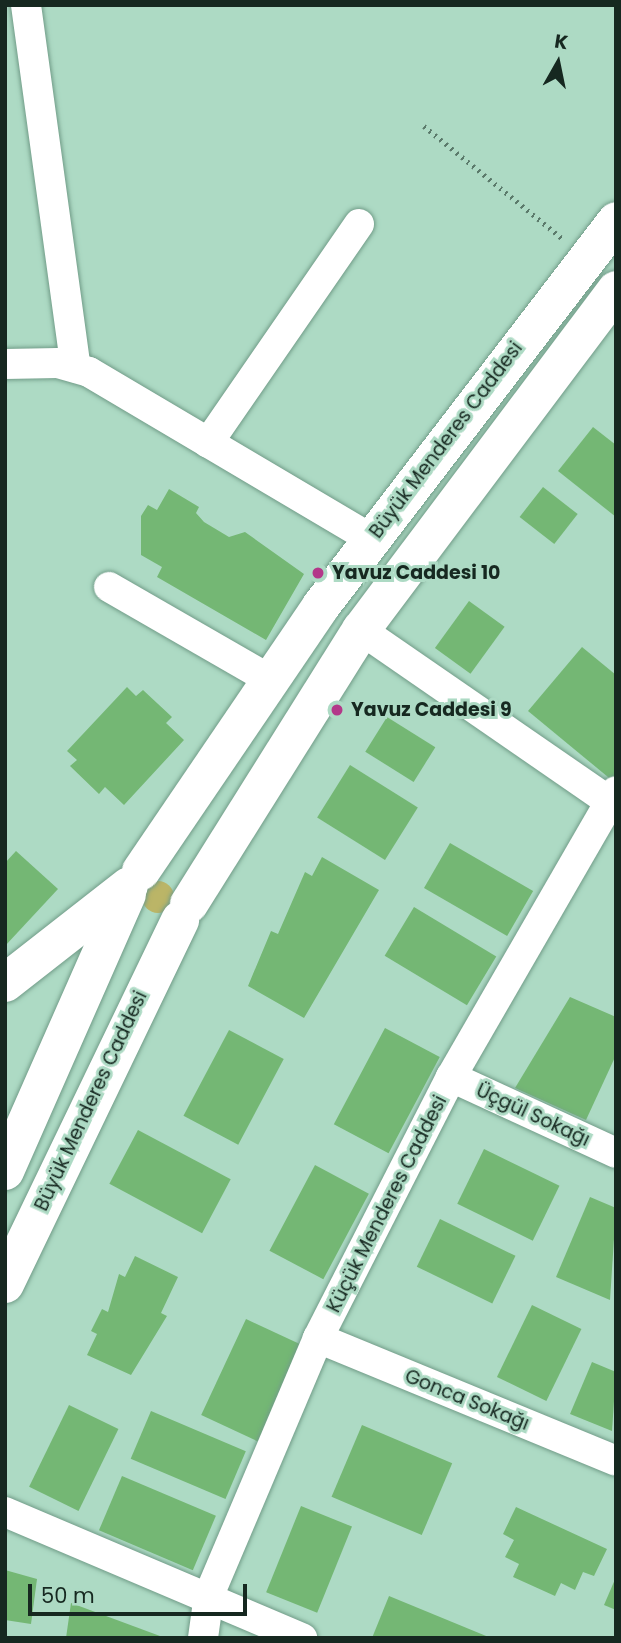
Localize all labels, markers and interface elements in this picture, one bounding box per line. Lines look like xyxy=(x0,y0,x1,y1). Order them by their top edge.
text: K xyxy=(553,27,570,56)
north arrow xyxy=(523,28,593,98)
street label: Büyük Menderes Caddesi xyxy=(365,337,527,543)
place label: Yavuz Caddesi 10 xyxy=(332,562,500,584)
marker: Yavuz Caddesi 10 xyxy=(310,565,326,581)
place label: Yavuz Caddesi 9 xyxy=(351,699,512,721)
marker: Yavuz Caddesi 9 xyxy=(329,702,345,718)
street label: Büyük Menderes Caddesi xyxy=(30,987,152,1215)
street label: Üçgül Sokağı xyxy=(473,1079,593,1151)
street label: Küçük Menderes Caddesi xyxy=(322,1092,452,1316)
street label: Gonca Sokağı xyxy=(402,1365,532,1435)
scale bar xyxy=(32,1570,250,1614)
text: 50 m xyxy=(41,1581,95,1610)

